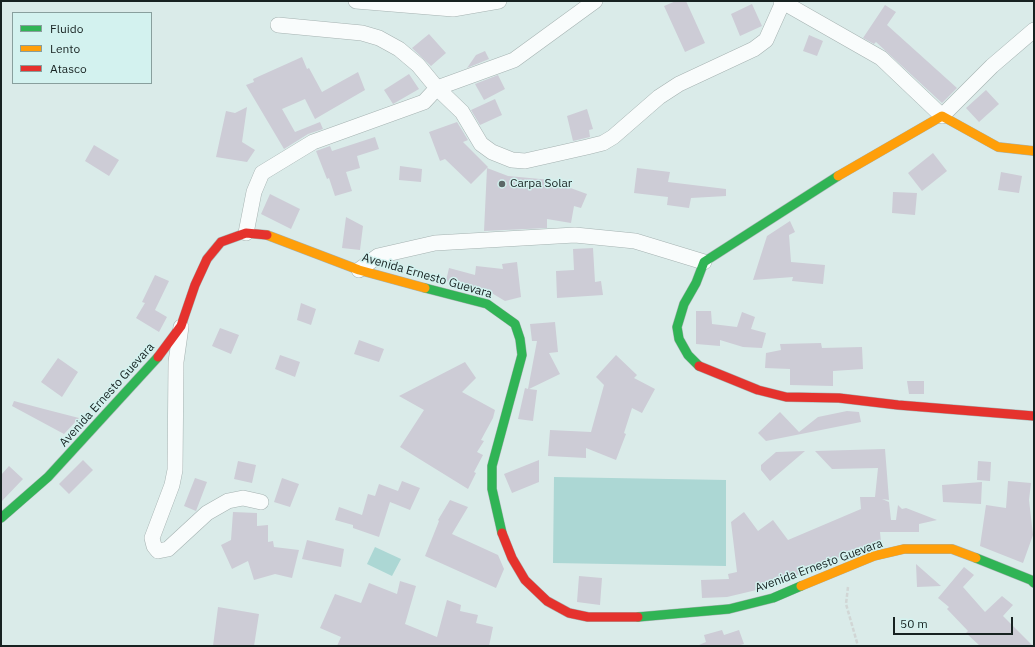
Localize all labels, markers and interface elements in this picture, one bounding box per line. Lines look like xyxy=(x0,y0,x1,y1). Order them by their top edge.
legend xyxy=(12,12,152,84)
text: Fluido xyxy=(50,21,83,36)
text: Lento xyxy=(50,41,80,56)
text: Atasco xyxy=(50,61,87,76)
place label: Carpa Solar xyxy=(510,177,572,191)
marker: Carpa Solar xyxy=(497,179,507,189)
street label: Avenida Ernesto Guevara xyxy=(360,251,494,301)
street label: Avenida Ernesto Guevara xyxy=(57,340,157,450)
street label: Avenida Ernesto Guevara xyxy=(753,536,885,596)
scale bar xyxy=(895,609,1015,635)
text: 50 m xyxy=(900,616,928,631)

